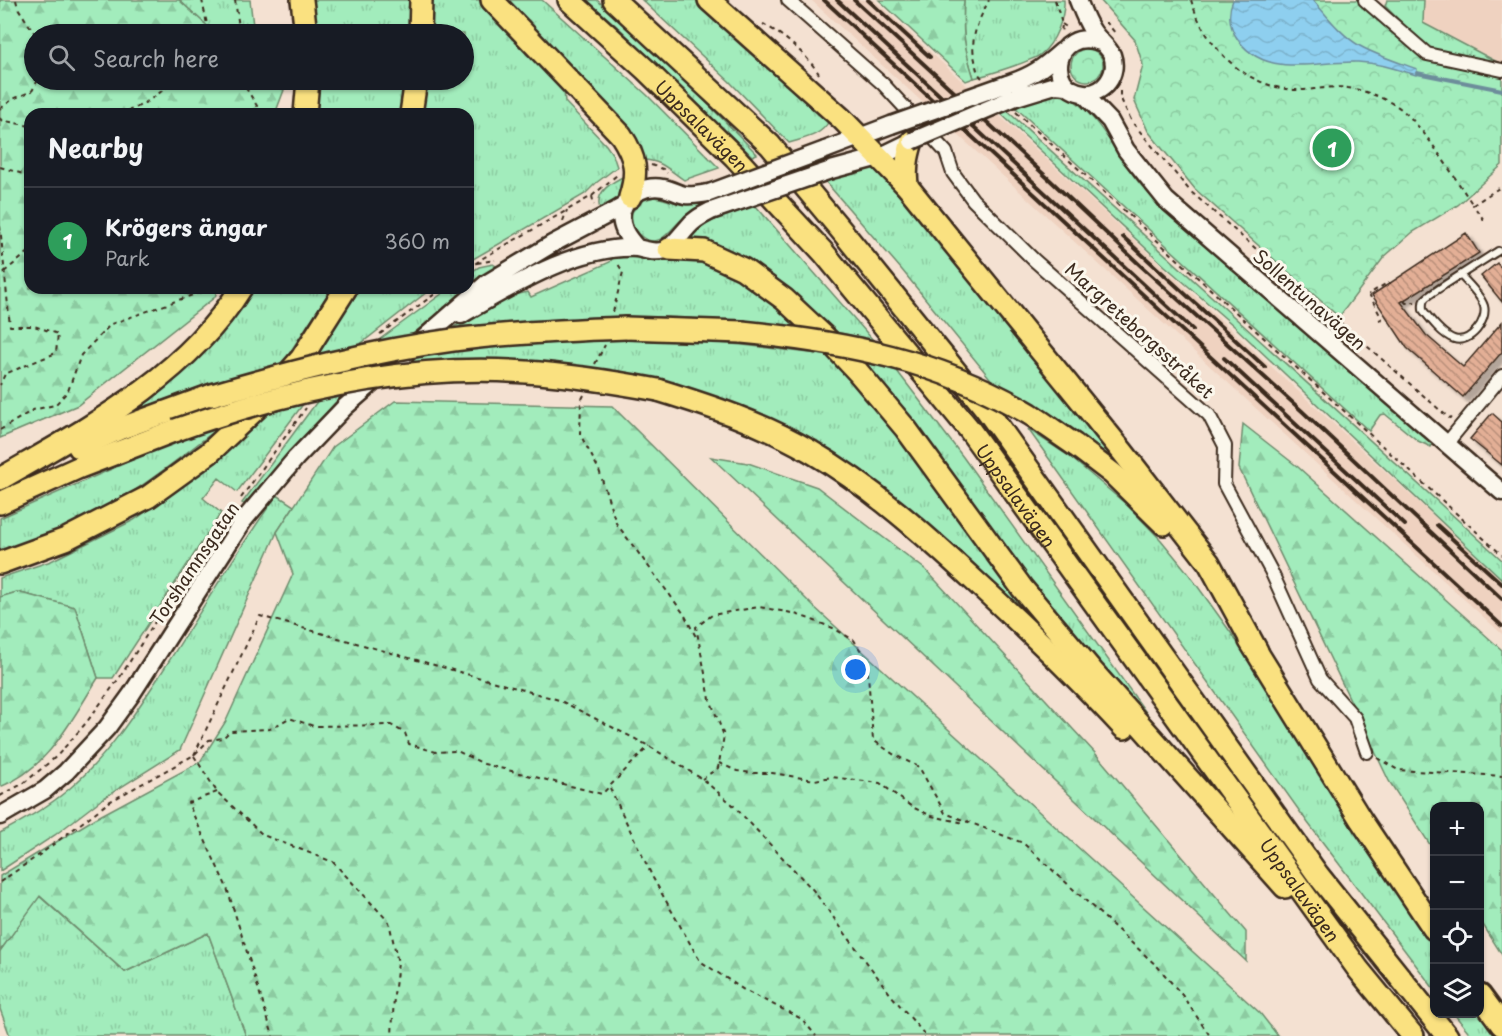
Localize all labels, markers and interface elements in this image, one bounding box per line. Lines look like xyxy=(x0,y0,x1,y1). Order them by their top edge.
search box xyxy=(24,24,474,90)
icon: search xyxy=(45,41,78,74)
text: Search here xyxy=(93,41,219,74)
street label: Uppsalavägen xyxy=(649,73,755,178)
pin: 1 xyxy=(1312,126,1352,170)
text: Nearby xyxy=(48,128,143,167)
text: Krögers ängar xyxy=(105,210,267,243)
text: 1 xyxy=(63,226,72,256)
text: 360 m xyxy=(384,226,450,256)
street label: Sollentunavägen xyxy=(1247,242,1373,356)
text: Park xyxy=(105,243,150,273)
street label: Margreteborgsstråket xyxy=(1060,256,1220,404)
street label: Uppsalavägen xyxy=(970,438,1063,553)
street label: Torshamnsgatan xyxy=(143,496,245,630)
your location xyxy=(841,655,870,684)
map controls xyxy=(1430,802,1484,1018)
button: + xyxy=(1430,802,1484,856)
street label: Uppsalavägen xyxy=(1254,832,1347,947)
button: − xyxy=(1430,856,1484,910)
button: locate xyxy=(1430,910,1484,964)
button: layers xyxy=(1430,964,1484,1018)

